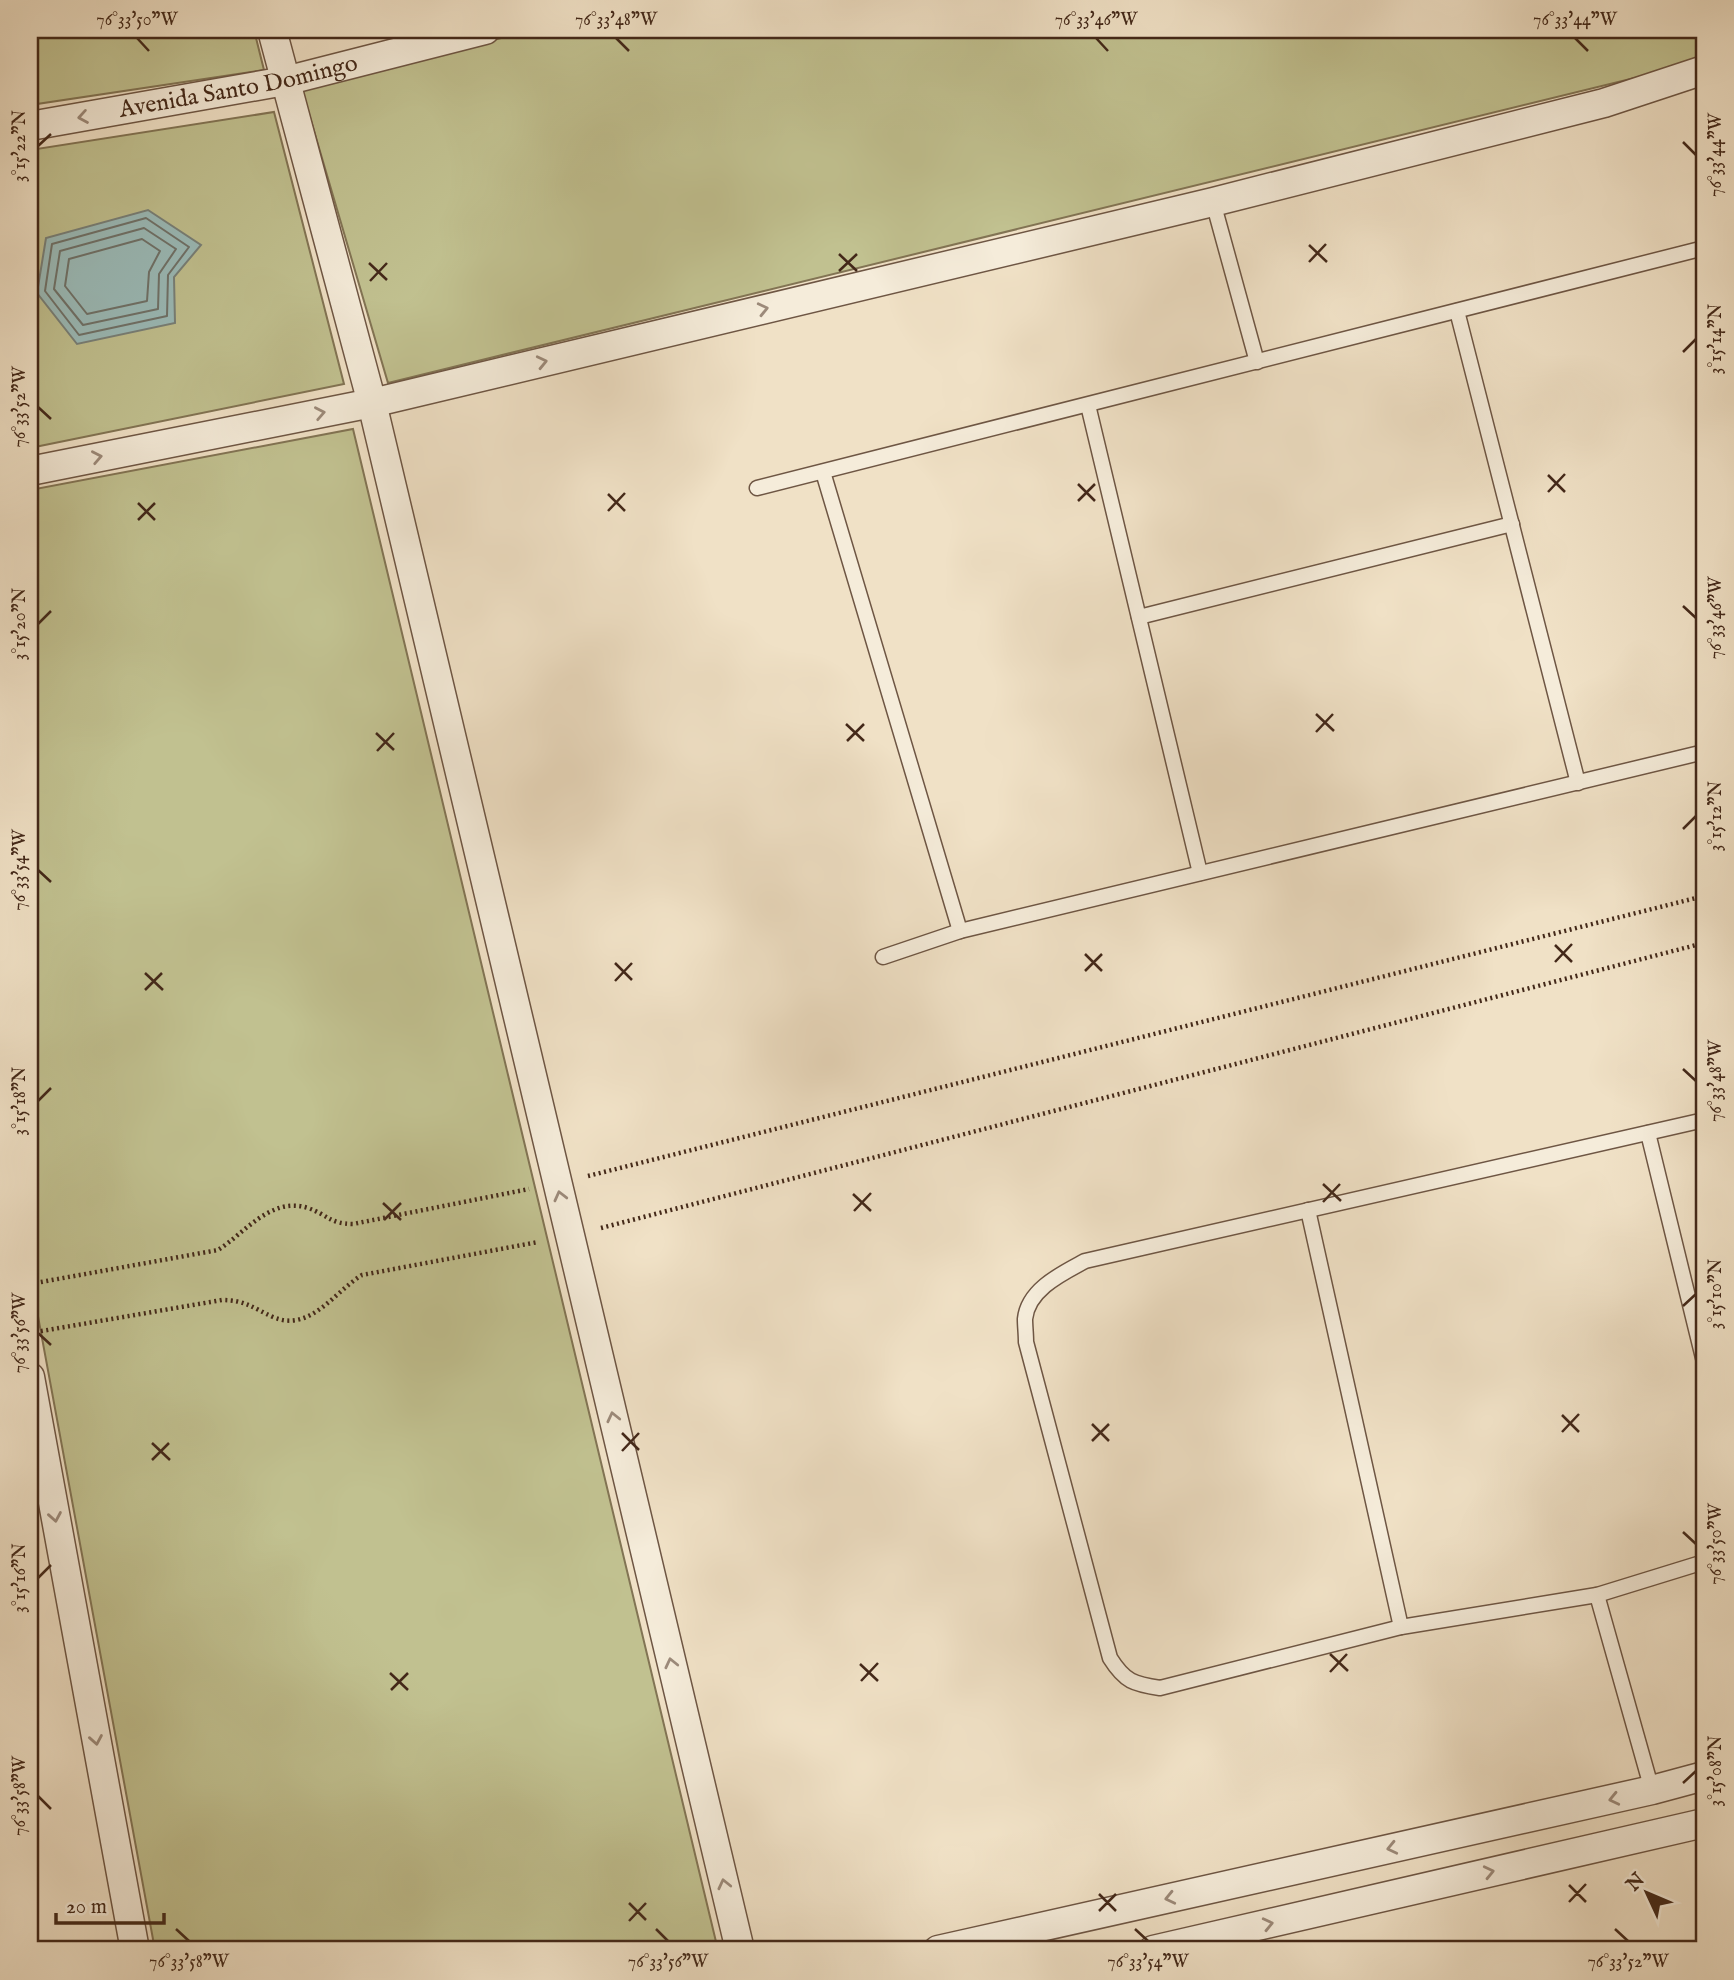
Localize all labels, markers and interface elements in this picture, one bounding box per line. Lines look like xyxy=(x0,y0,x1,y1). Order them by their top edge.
text: 76°33'50"W xyxy=(96,9,179,32)
text: 76°33'48"W xyxy=(575,9,658,32)
text: 76°33'46"W xyxy=(1055,9,1138,32)
text: 76°33'44"W xyxy=(1533,9,1618,32)
street label: Avenida Santo Domingo xyxy=(116,48,361,126)
one-way arrow xyxy=(77,109,89,124)
text: 3°15'22"N xyxy=(9,110,32,182)
text: 76°33'44"W xyxy=(1705,112,1728,197)
one-way arrow xyxy=(757,303,769,318)
text: 3°15'14"N xyxy=(1705,303,1728,374)
one-way arrow xyxy=(535,356,547,371)
text: 76°33'52"W xyxy=(9,366,32,448)
one-way arrow xyxy=(314,407,326,422)
one-way arrow xyxy=(91,451,103,466)
text: 76°33'46"W xyxy=(1705,576,1728,659)
text: 3°15'20"N xyxy=(9,587,32,660)
text: 3°15'12"N xyxy=(1705,780,1728,851)
text: 76°33'54"W xyxy=(9,828,32,911)
text: 76°33'48"W xyxy=(1705,1039,1728,1122)
text: 3°15'18"N xyxy=(9,1066,32,1135)
one-way arrow xyxy=(554,1190,568,1202)
text: 3°15'10"N xyxy=(1705,1258,1728,1329)
text: 76°33'56"W xyxy=(9,1292,32,1373)
one-way arrow xyxy=(607,1411,621,1423)
text: 76°33'50"W xyxy=(1705,1502,1728,1585)
one-way arrow xyxy=(47,1510,62,1522)
text: 3°15'16"N xyxy=(9,1543,32,1613)
one-way arrow xyxy=(665,1657,680,1669)
one-way arrow xyxy=(88,1734,103,1746)
text: 3°15'08"N xyxy=(1705,1735,1728,1807)
text: 76°33'58"W xyxy=(9,1755,32,1836)
one-way arrow xyxy=(1608,1790,1620,1805)
one-way arrow xyxy=(1386,1840,1398,1855)
north arrow xyxy=(1612,1857,1682,1927)
one-way arrow xyxy=(1483,1866,1495,1881)
text: N xyxy=(1621,1868,1651,1898)
one-way arrow xyxy=(718,1878,732,1890)
scale bar xyxy=(56,1882,164,1926)
one-way arrow xyxy=(1164,1890,1176,1905)
text: 20 m xyxy=(66,1894,107,1921)
one-way arrow xyxy=(1261,1918,1273,1932)
text: 76°33'58"W xyxy=(149,1951,230,1974)
text: 76°33'56"W xyxy=(628,1951,709,1974)
text: 76°33'54"W xyxy=(1107,1951,1190,1974)
text: 76°33'52"W xyxy=(1587,1951,1669,1974)

